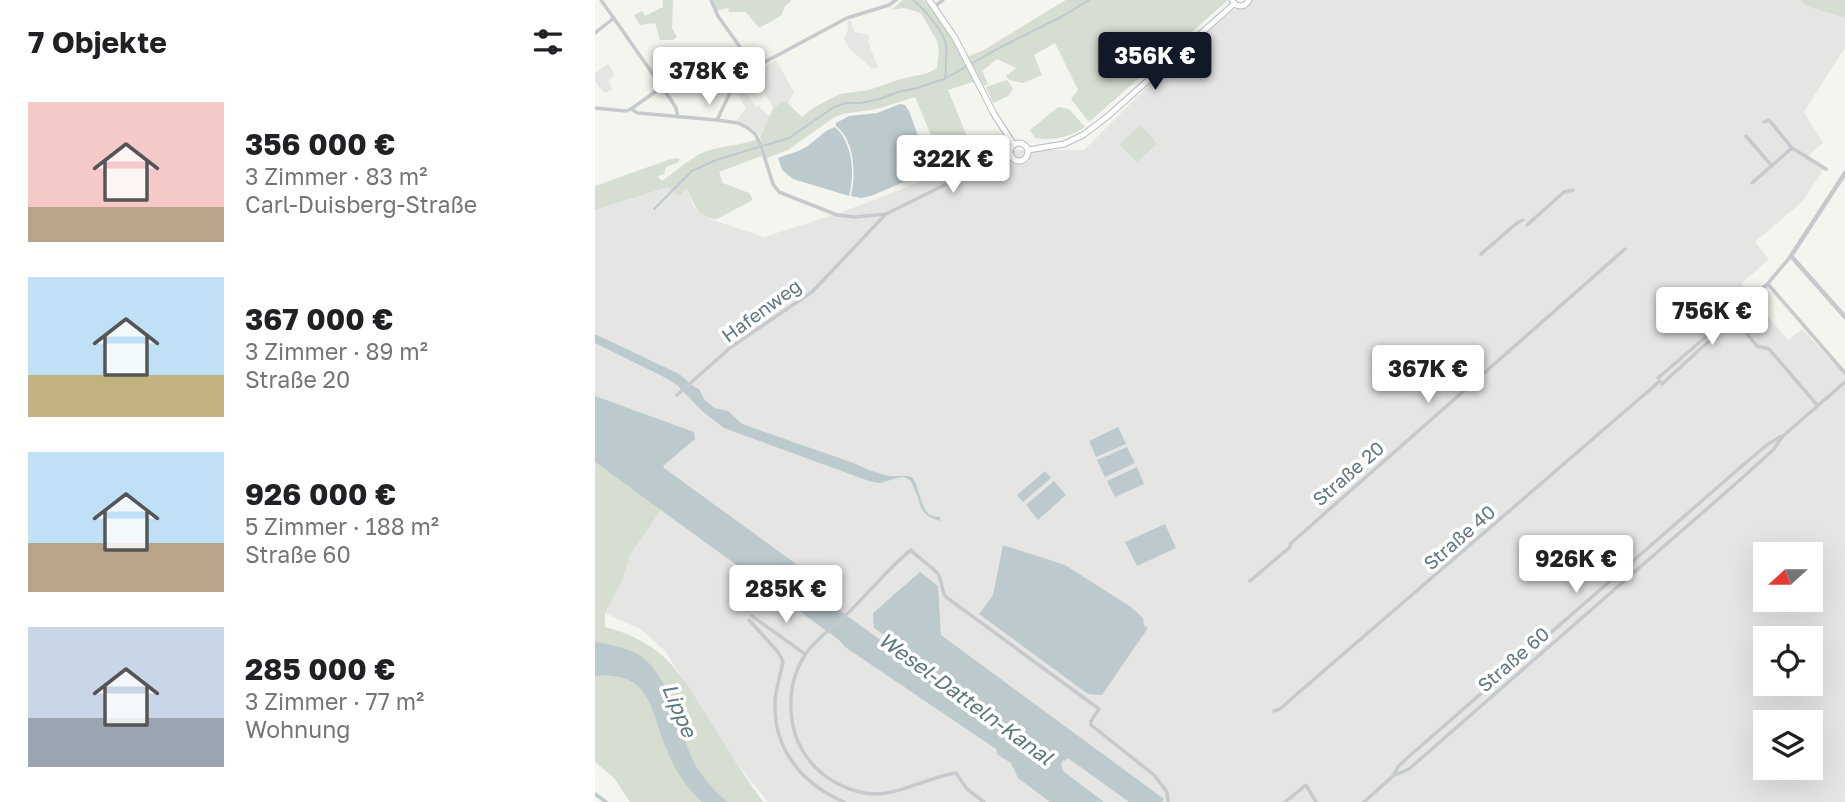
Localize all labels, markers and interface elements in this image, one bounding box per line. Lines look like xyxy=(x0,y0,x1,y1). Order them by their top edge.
icon: filters xyxy=(529,23,567,61)
text: 7 Objekte xyxy=(28,24,167,60)
pin: 356K € xyxy=(1098,32,1212,92)
text: 356K € xyxy=(1114,41,1196,69)
pin: 378K € xyxy=(652,48,766,107)
text: 378K € xyxy=(669,56,749,84)
text: 356 000 € xyxy=(245,126,395,162)
icon: home xyxy=(84,130,168,214)
pin: 322K € xyxy=(896,136,1010,195)
text: 322K € xyxy=(913,144,993,172)
text: 3 Zimmer · 83 m² xyxy=(245,162,427,190)
text: Carl-Duisberg-Straße xyxy=(245,190,477,218)
street label: Hafenweg xyxy=(717,274,805,346)
pin: 756K € xyxy=(1655,288,1769,347)
text: 756K € xyxy=(1672,296,1752,324)
text: 367 000 € xyxy=(245,301,393,337)
icon: home xyxy=(84,305,168,389)
text: 3 Zimmer · 89 m² xyxy=(245,337,428,365)
pin: 367K € xyxy=(1371,346,1485,405)
text: 367K € xyxy=(1388,354,1468,382)
text: Straße 20 xyxy=(245,365,350,393)
street label: Straße 20 xyxy=(1308,436,1388,510)
text: 926 000 € xyxy=(245,476,396,512)
icon: home xyxy=(84,480,168,564)
street label: Straße 40 xyxy=(1418,500,1500,574)
text: 5 Zimmer · 188 m² xyxy=(245,512,439,540)
pin: 926K € xyxy=(1519,536,1633,595)
text: Straße 60 xyxy=(245,540,351,568)
north arrow xyxy=(1753,542,1823,612)
map controls xyxy=(1753,542,1823,780)
text: 926K € xyxy=(1535,544,1617,572)
pin: 285K € xyxy=(729,566,843,625)
text: 285K € xyxy=(745,574,827,602)
street label: Straße 60 xyxy=(1472,622,1554,696)
water label: Wesel-Datteln-Kanal xyxy=(874,626,1059,771)
button: locate xyxy=(1753,626,1823,696)
text: 285 000 € xyxy=(245,651,395,687)
icon: home xyxy=(84,655,168,739)
water label: Lippe xyxy=(657,679,704,742)
text: 3 Zimmer · 77 m² xyxy=(245,687,424,715)
button: layers xyxy=(1753,710,1823,780)
text: Wohnung xyxy=(245,715,350,743)

